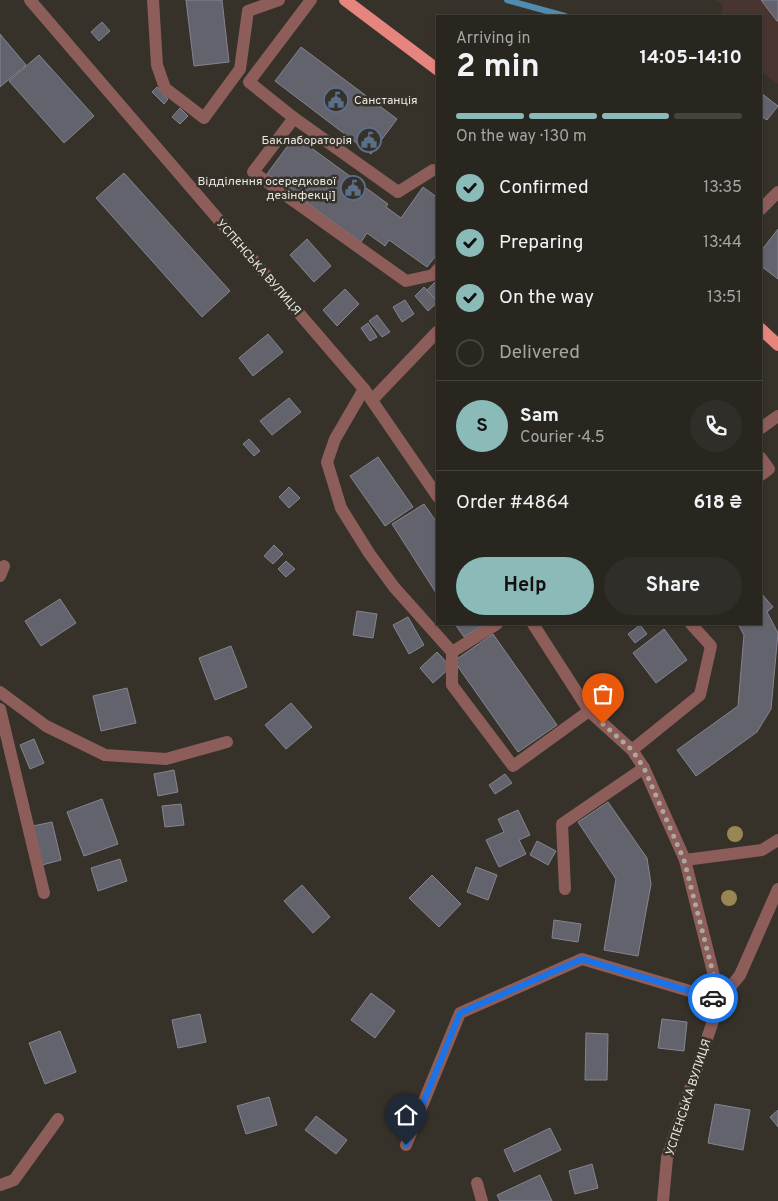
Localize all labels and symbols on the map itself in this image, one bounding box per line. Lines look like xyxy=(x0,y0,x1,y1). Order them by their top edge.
public building icon: Санстанція xyxy=(323,87,349,113)
place label: Санстанція xyxy=(354,93,418,109)
public building icon: Баклабораторія xyxy=(356,127,382,153)
place label: Баклабораторія xyxy=(261,133,352,149)
place label: Відділення осередкової дезінфекці] xyxy=(198,174,337,204)
public building icon: Відділення осередкової дезінфекці] xyxy=(340,175,366,201)
street label: УСПЕНСЬКА ВУЛИЦЯ xyxy=(212,216,304,319)
pin xyxy=(582,673,624,724)
courier xyxy=(688,973,738,1023)
street label: УСПЕНСЬКА ВУЛИЦЯ xyxy=(662,1037,715,1158)
pin xyxy=(385,1094,427,1145)

